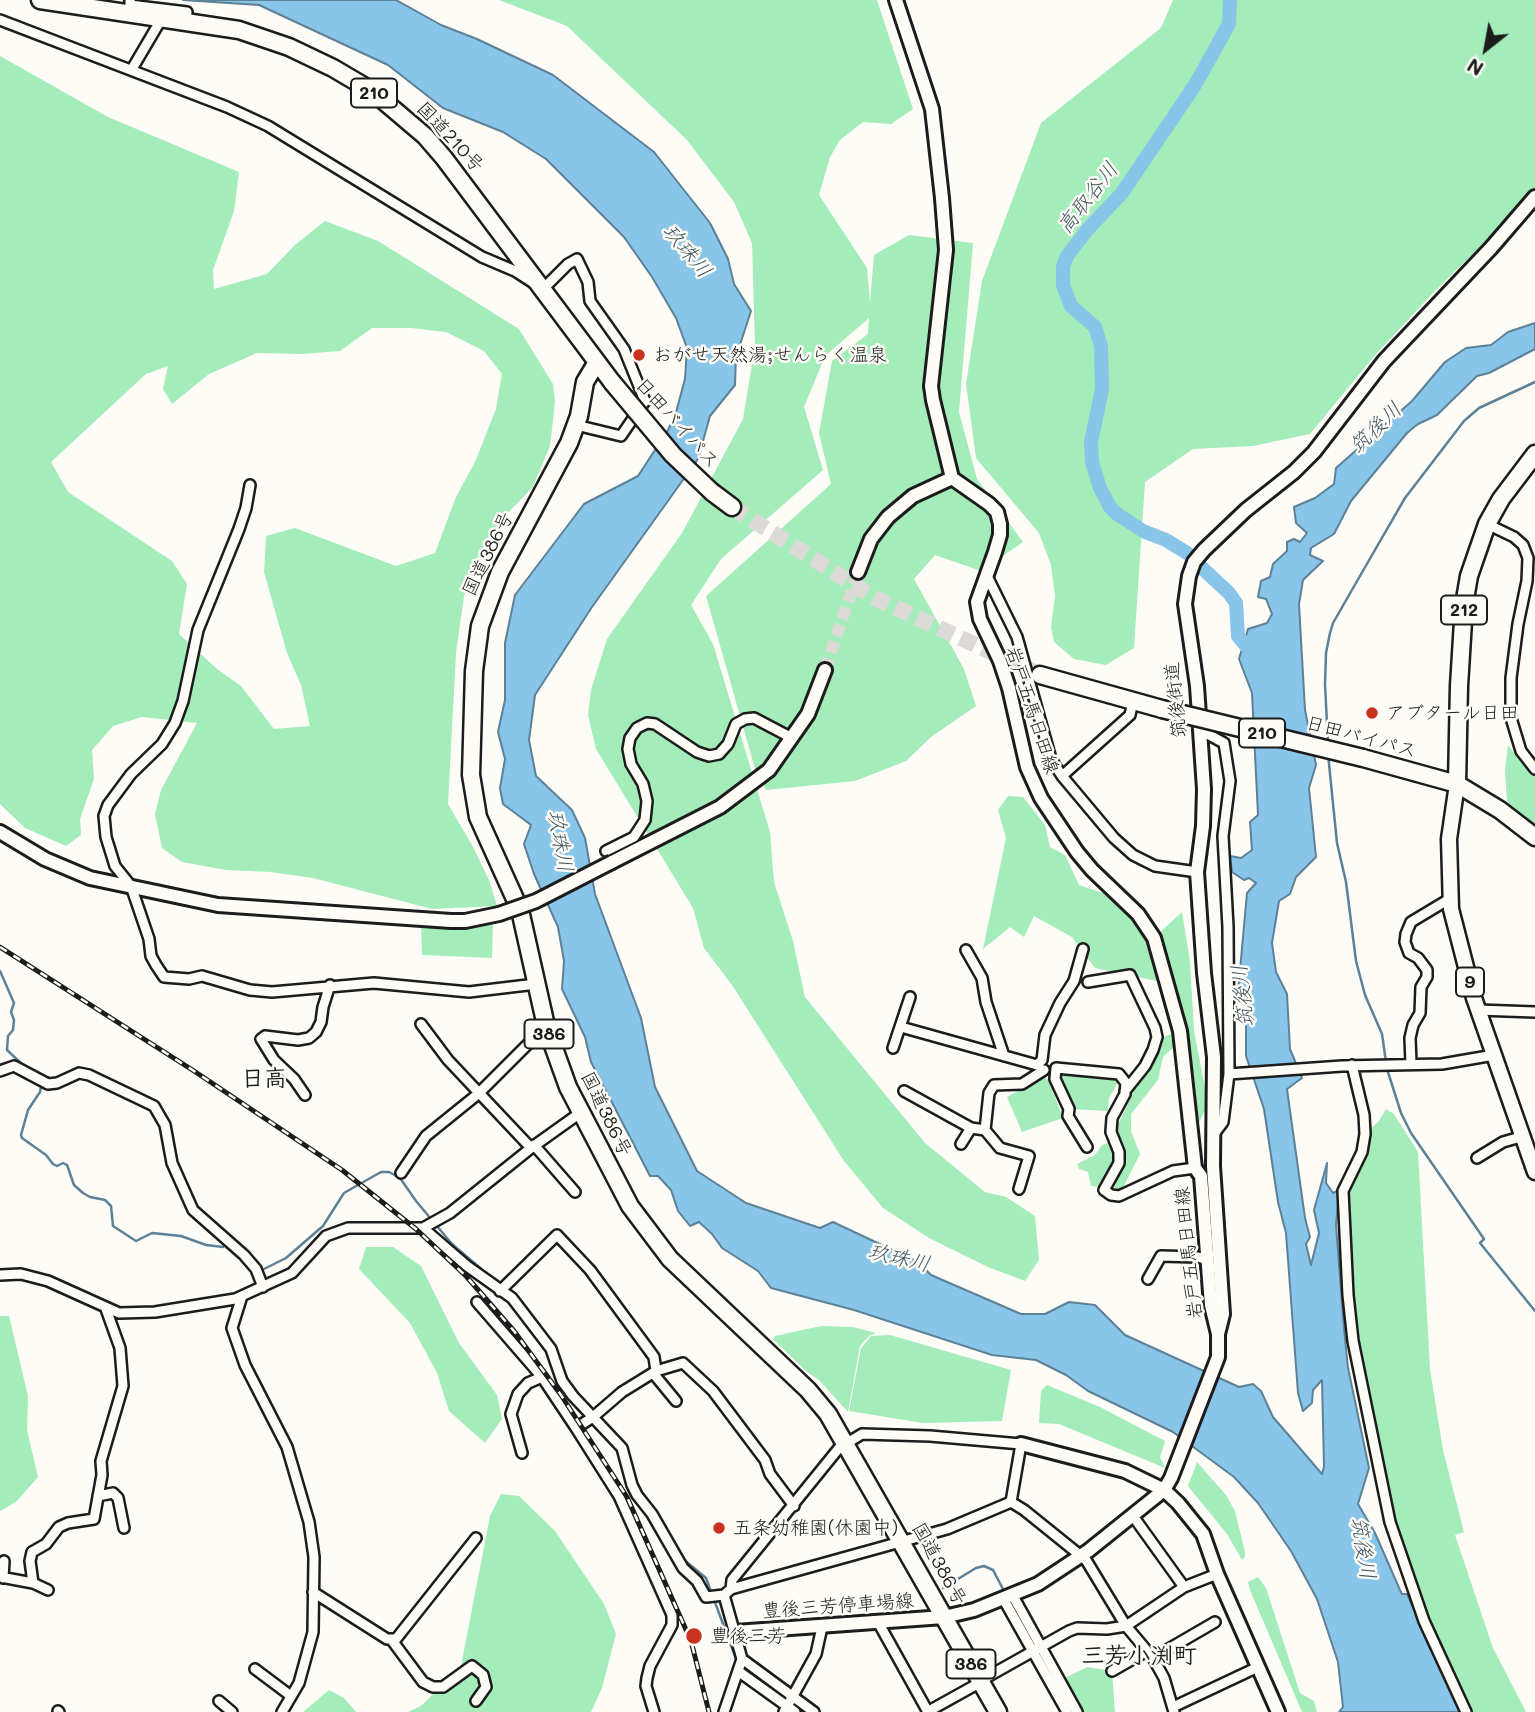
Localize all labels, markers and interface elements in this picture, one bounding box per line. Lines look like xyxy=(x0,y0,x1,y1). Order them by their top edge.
north arrow xyxy=(1451,14,1521,84)
text: N xyxy=(1462,53,1488,82)
road number: 210 xyxy=(351,78,397,108)
street label: 国道210号 xyxy=(412,97,488,177)
water label: 高取谷川 xyxy=(1052,157,1124,239)
water label: 玖珠川 xyxy=(657,219,717,283)
place label: おがせ天然湯;せんらく温泉 xyxy=(653,344,887,366)
marker: おがせ天然湯;せんらく温泉 xyxy=(631,347,647,363)
street label: 日田バイパス xyxy=(630,373,724,473)
water label: 筑後川 xyxy=(1345,397,1407,459)
street label: 国道386号 xyxy=(458,508,518,600)
road number: 212 xyxy=(1441,596,1487,624)
street label: 岩戸五馬日田線 xyxy=(1001,643,1063,777)
street label: 筑後街道 xyxy=(1161,661,1191,739)
place label: アブタール日田 xyxy=(1386,702,1519,724)
marker: アブタール日田 xyxy=(1364,705,1380,721)
street label: 日田バイパス xyxy=(1303,711,1419,763)
road number: 210 xyxy=(1239,718,1285,748)
water label: 玖珠川 xyxy=(542,808,578,874)
water label: 筑後川 xyxy=(1227,963,1259,1029)
road number: 9 xyxy=(1456,967,1484,996)
road number: 386 xyxy=(524,1020,574,1049)
district label: 日高 xyxy=(241,1065,287,1093)
street label: 国道386号 xyxy=(576,1068,636,1160)
street label: 岩戸五馬日田線 xyxy=(1171,1186,1207,1320)
water label: 玖珠川 xyxy=(865,1239,933,1277)
water label: 筑後川 xyxy=(1346,1515,1380,1581)
place label: 五条幼稚園(休園中) xyxy=(733,1517,898,1539)
street label: 国道386号 xyxy=(907,1519,971,1609)
marker: 五条幼稚園(休園中) xyxy=(711,1520,727,1536)
street label: 豊後三芳停車場線 xyxy=(761,1589,915,1623)
place label: 豊後三芳 xyxy=(710,1625,786,1647)
marker: 豊後三芳 xyxy=(684,1626,704,1646)
district label: 三芳小渕町 xyxy=(1082,1642,1196,1670)
road number: 386 xyxy=(946,1650,996,1679)

